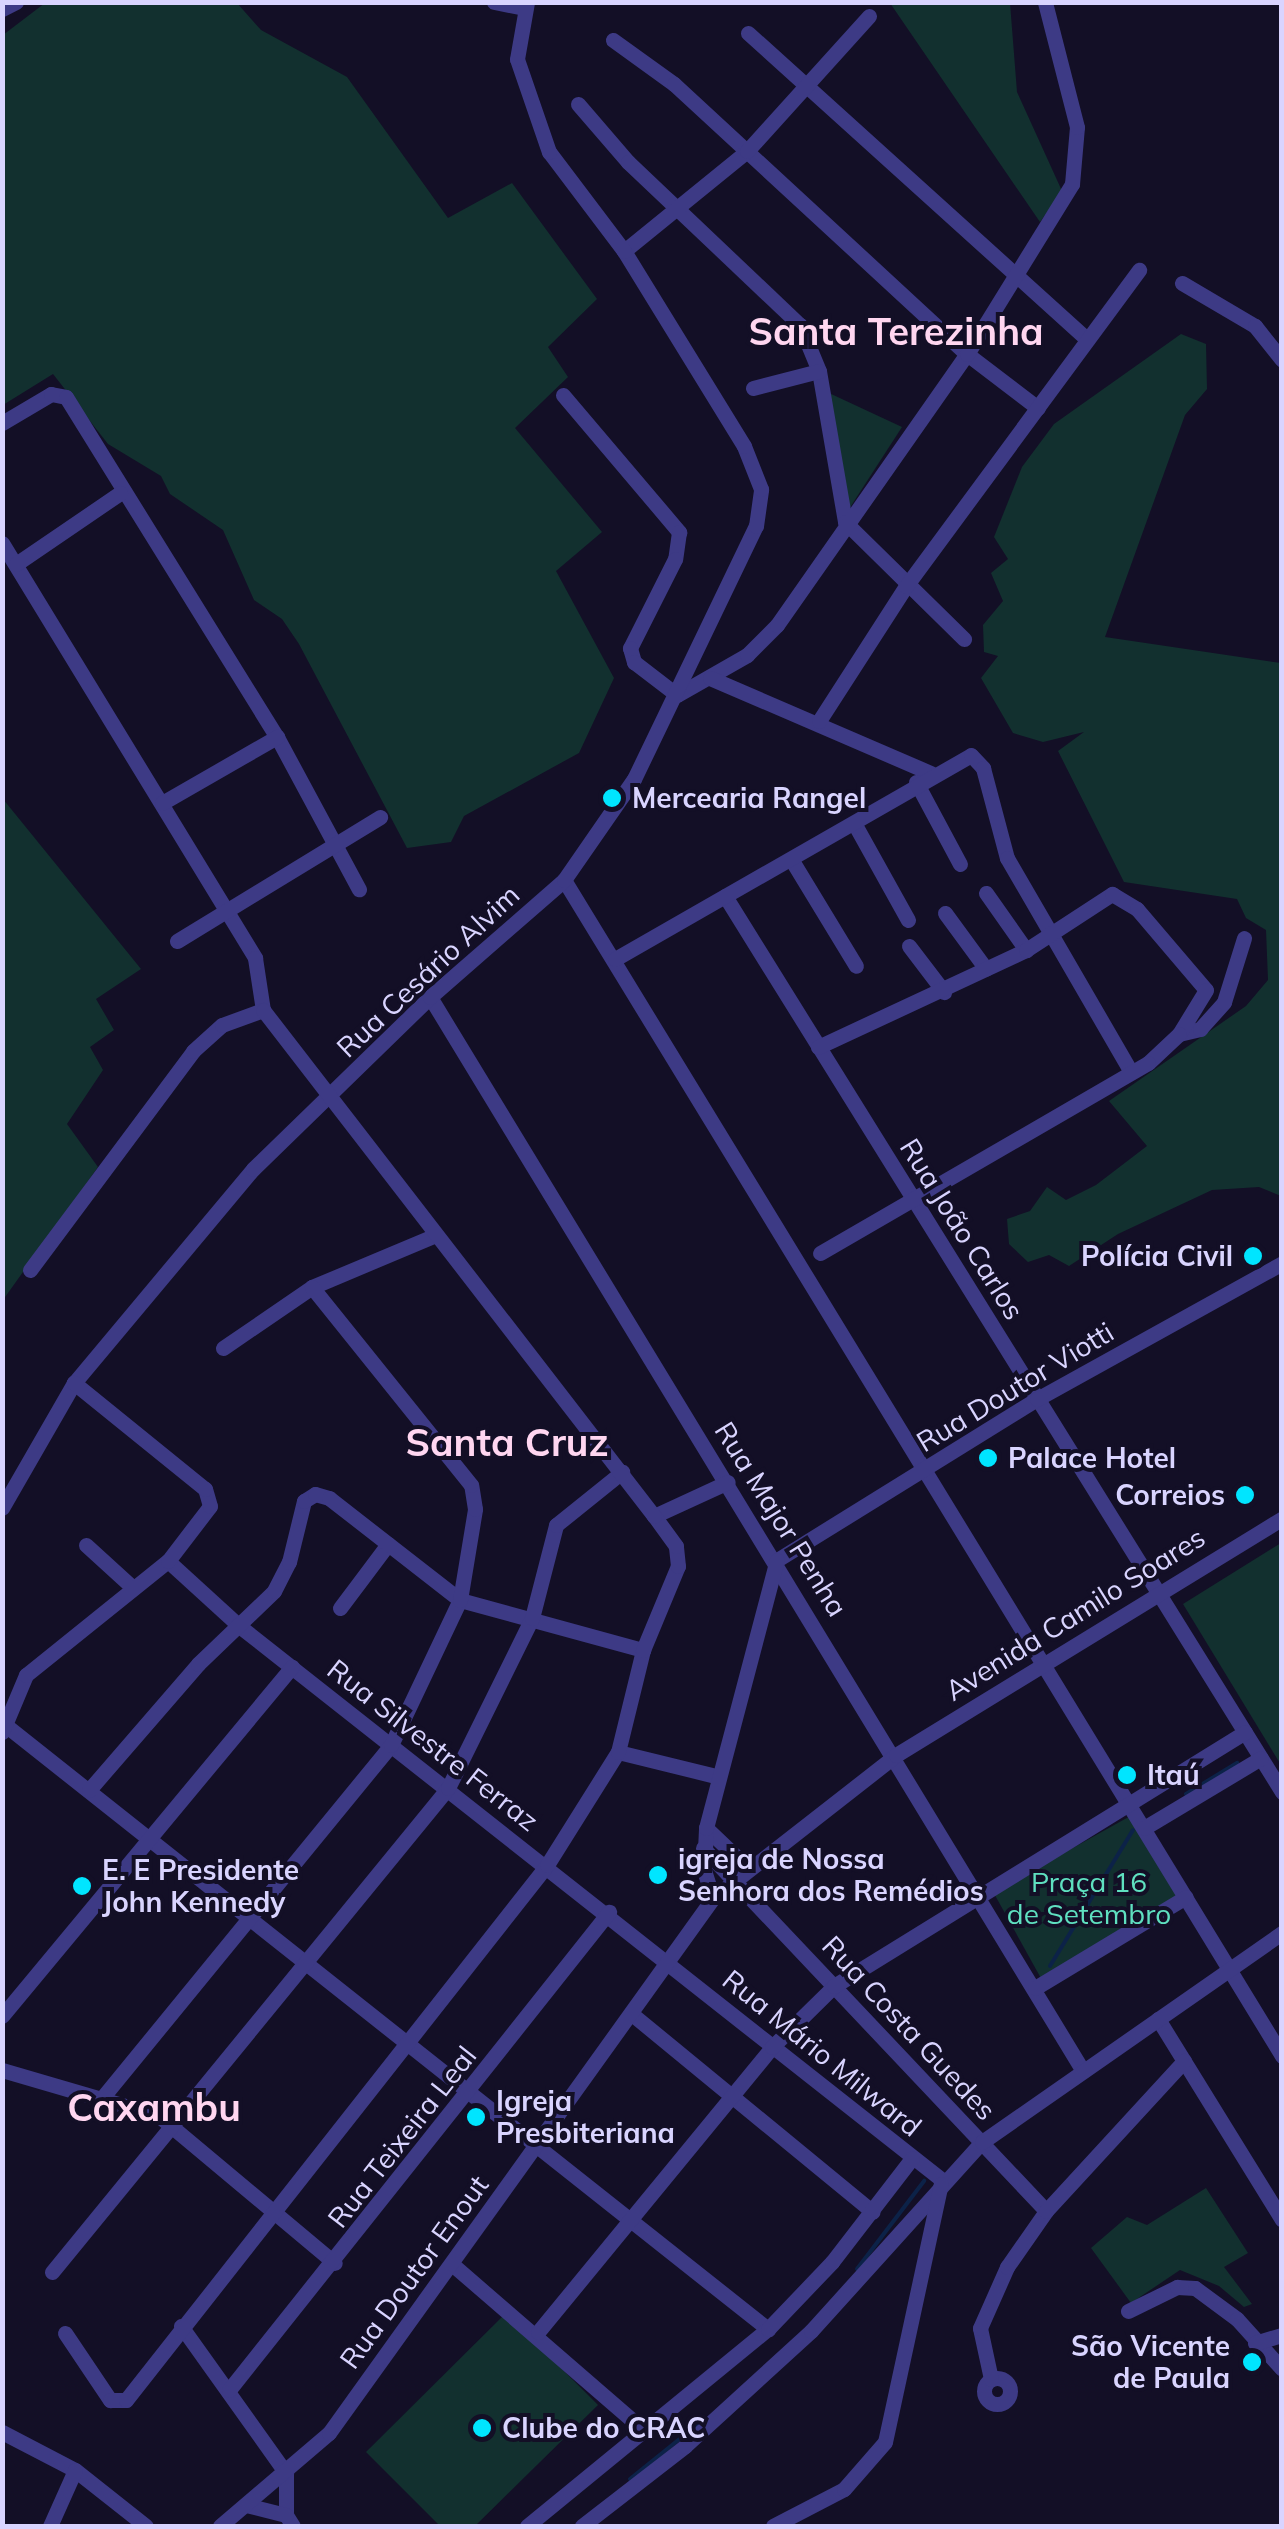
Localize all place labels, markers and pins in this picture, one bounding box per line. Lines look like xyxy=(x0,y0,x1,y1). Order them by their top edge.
place label: Mercearia Rangel xyxy=(632,781,866,815)
marker: Mercearia Rangel xyxy=(601,787,623,809)
place label: Polícia Civil xyxy=(1081,1239,1233,1273)
marker: Polícia Civil xyxy=(1242,1245,1264,1267)
place label: Palace Hotel xyxy=(1008,1441,1176,1475)
marker: Palace Hotel xyxy=(977,1447,999,1469)
place label: Correios xyxy=(1115,1478,1225,1512)
marker: Correios xyxy=(1234,1484,1256,1506)
place label: Itaú xyxy=(1147,1758,1200,1792)
marker: Itaú xyxy=(1116,1764,1138,1786)
place label: igreja de Nossa Senhora dos Remédios xyxy=(678,1842,984,1908)
place label: E. E Presidente John Kennedy xyxy=(102,1853,299,1919)
marker: igreja de Nossa Senhora dos Remédios xyxy=(647,1864,669,1886)
marker: E. E Presidente John Kennedy xyxy=(71,1875,93,1897)
place label: Igreja Presbiteriana xyxy=(496,2084,675,2150)
marker: Igreja Presbiteriana xyxy=(465,2106,487,2128)
place label: São Vicente de Paula xyxy=(1071,2329,1230,2395)
marker: São Vicente de Paula xyxy=(1239,2349,1265,2375)
place label: Clube do CRAC xyxy=(502,2411,705,2445)
marker: Clube do CRAC xyxy=(471,2417,493,2439)

